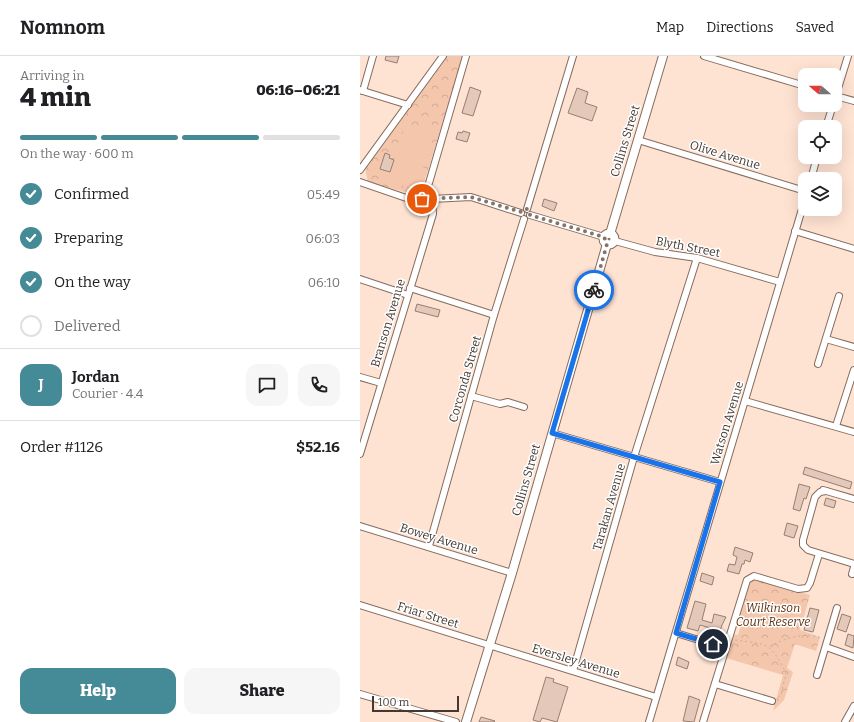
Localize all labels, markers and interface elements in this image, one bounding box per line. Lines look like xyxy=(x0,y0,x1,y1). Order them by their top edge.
text: Nomnom xyxy=(20,16,105,39)
text: Map xyxy=(656,19,684,36)
text: Directions xyxy=(706,19,774,36)
text: Saved xyxy=(796,19,834,36)
text: Arriving in xyxy=(20,68,85,83)
north arrow xyxy=(798,68,842,112)
map controls xyxy=(798,68,842,216)
text: 06:16–06:21 xyxy=(256,81,340,99)
text: 4 min xyxy=(20,82,91,113)
street label: Collins Street xyxy=(607,103,643,179)
button: locate xyxy=(798,120,842,164)
street label: Olive Avenue xyxy=(688,138,762,172)
text: On the way · 600 m xyxy=(20,146,134,161)
button: layers xyxy=(798,172,842,216)
pin xyxy=(405,182,439,216)
icon: check xyxy=(20,183,42,205)
text: Confirmed xyxy=(54,185,129,203)
text: 05:49 xyxy=(307,187,340,202)
icon: bag xyxy=(411,188,433,210)
icon: check xyxy=(20,227,42,249)
text: Preparing xyxy=(54,229,123,247)
text: 06:03 xyxy=(306,231,340,246)
street label: Blyth Street xyxy=(655,234,722,260)
courier xyxy=(574,270,614,310)
icon: check xyxy=(20,271,42,293)
text: On the way xyxy=(54,273,131,291)
text: 06:10 xyxy=(308,275,340,290)
street label: Branson Avenue xyxy=(368,277,408,369)
icon: bike xyxy=(583,279,605,301)
text: Delivered xyxy=(54,317,121,335)
street label: Corconda Street xyxy=(446,333,484,424)
button: chat xyxy=(246,364,288,406)
button: phone xyxy=(298,364,340,406)
text: Jordan xyxy=(72,368,119,386)
text: J xyxy=(38,376,44,394)
street label: Watson Avenue xyxy=(708,379,746,467)
text: Courier · 4.4 xyxy=(72,386,143,401)
text: Order #1126 xyxy=(20,438,103,456)
text: $52.16 xyxy=(296,438,340,456)
street label: Collins Street xyxy=(509,442,543,518)
street label: Tarakan Avenue xyxy=(590,462,628,552)
street label: Bowey Avenue xyxy=(398,520,480,558)
street label: Friar Street xyxy=(396,599,461,631)
park label: Wilkinson Court Reserve xyxy=(736,601,810,629)
pin xyxy=(696,627,730,661)
icon: home xyxy=(702,633,724,655)
street label: Eversley Avenue xyxy=(530,641,622,681)
button: Help xyxy=(20,668,176,714)
button: Share xyxy=(184,668,340,714)
scale bar xyxy=(372,694,459,713)
text: 100 m xyxy=(378,696,409,709)

